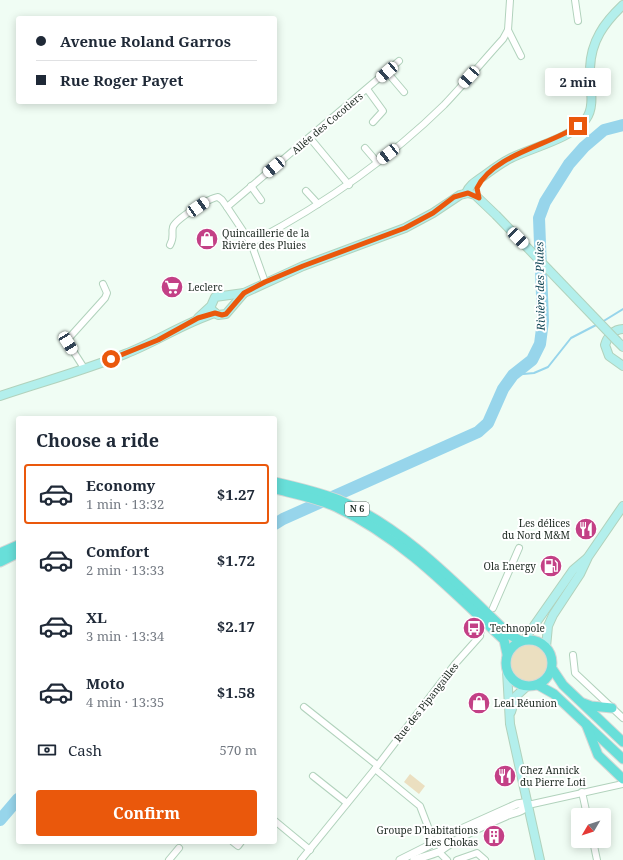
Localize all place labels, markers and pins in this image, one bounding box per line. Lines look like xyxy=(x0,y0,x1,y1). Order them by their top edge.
shop icon: Quincaillerie de la Rivière des Pluies xyxy=(194,226,220,252)
place label: Quincaillerie de la Rivière des Pluies xyxy=(222,226,310,252)
supermarket icon: Leclerc xyxy=(159,274,185,300)
place label: Leclerc xyxy=(188,280,223,294)
place label: Les délices du Nord M&M xyxy=(502,516,570,542)
restaurant icon: Les délices du Nord M&M xyxy=(573,516,599,542)
fuel station icon: Ola Energy xyxy=(538,553,564,579)
place label: Ola Energy xyxy=(483,559,536,573)
bus stop icon: Technopole xyxy=(461,615,487,641)
place label: Technopole xyxy=(490,621,545,635)
shop icon: Leal Réunion xyxy=(466,690,492,716)
place label: Leal Réunion xyxy=(494,696,558,710)
restaurant icon: Chez Annick du Pierre Loti xyxy=(492,763,518,789)
place label: Chez Annick du Pierre Loti xyxy=(520,763,587,789)
place label: Groupe D'habitations Les Chokas xyxy=(377,823,478,849)
building icon: Groupe D'habitations Les Chokas xyxy=(481,823,507,849)

